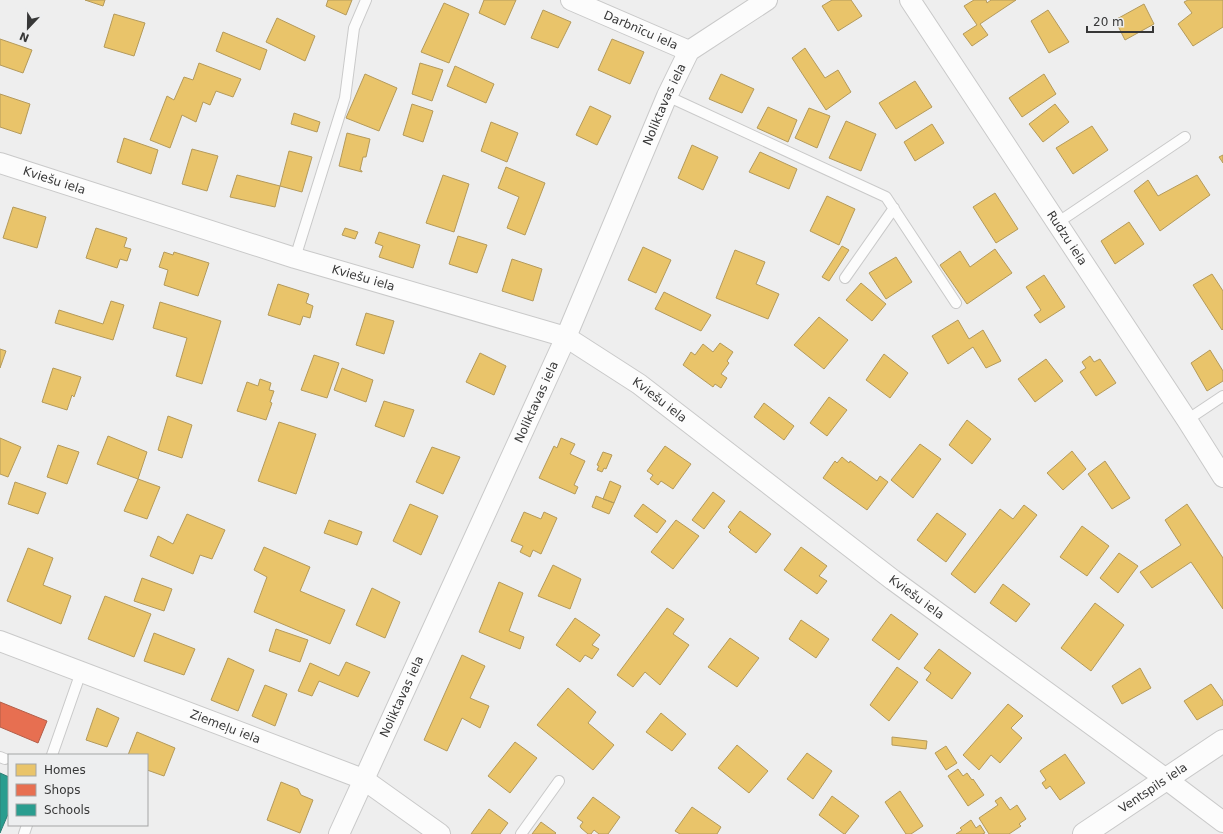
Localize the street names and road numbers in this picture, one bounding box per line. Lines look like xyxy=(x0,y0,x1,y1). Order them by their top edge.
street label: Darbnīcu iela xyxy=(601,8,680,52)
street label: Noliktavas iela xyxy=(640,61,689,147)
street label: Kviešu iela xyxy=(21,164,87,197)
street label: Rudzu iela xyxy=(1044,208,1090,268)
street label: Kviešu iela xyxy=(330,262,396,294)
street label: Noliktavas iela xyxy=(512,359,561,445)
street label: Kviešu iela xyxy=(630,375,690,425)
street label: Kviešu iela xyxy=(886,572,947,622)
street label: Noliktavas iela xyxy=(377,654,426,740)
street label: Ziemeļu iela xyxy=(188,707,262,746)
street label: Ventspils iela xyxy=(1116,760,1190,816)

